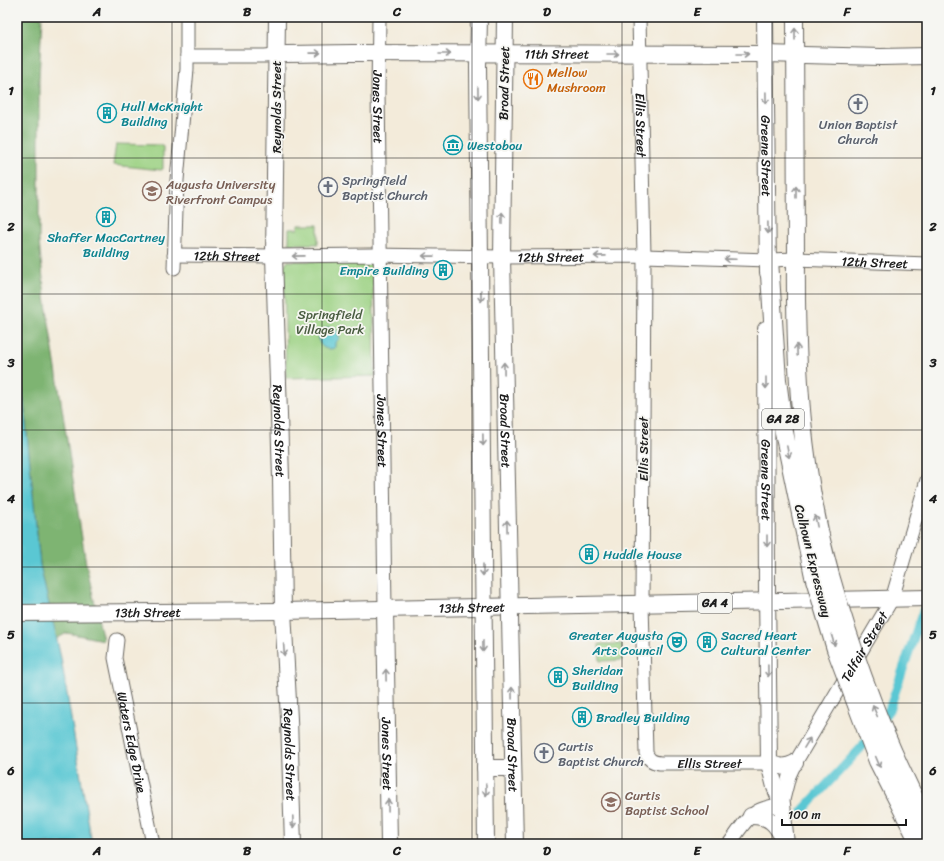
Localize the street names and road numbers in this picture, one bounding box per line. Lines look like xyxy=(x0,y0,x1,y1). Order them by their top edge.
street label: 11th Street xyxy=(524,42,590,65)
street label: Broad Street xyxy=(492,45,516,120)
street label: Reynolds Street xyxy=(265,60,288,153)
street label: Jones Street xyxy=(366,69,390,144)
street label: Ellis Street xyxy=(629,93,653,158)
street label: Greene Street xyxy=(755,115,779,197)
street label: 12th Street xyxy=(193,244,261,267)
street label: 12th Street xyxy=(517,245,585,268)
street label: 12th Street xyxy=(841,249,909,275)
street label: Reynolds Street xyxy=(267,384,292,478)
street label: Jones Street xyxy=(371,393,395,468)
street label: Broad Street xyxy=(494,394,518,469)
road number: GA 28 xyxy=(762,409,804,429)
street label: Ellis Street xyxy=(632,416,655,481)
street label: Greene Street xyxy=(755,439,778,521)
street label: Calhoun Expressway xyxy=(788,502,838,620)
road number: GA 4 xyxy=(698,593,732,613)
street label: 13th Street xyxy=(439,595,506,619)
street label: 13th Street xyxy=(115,600,182,624)
street label: Telfair Street xyxy=(834,606,894,686)
street label: Waters Edge Drive xyxy=(111,689,154,795)
street label: Reynolds Street xyxy=(277,708,303,802)
street label: Jones Street xyxy=(375,716,400,791)
street label: Broad Street xyxy=(501,717,525,793)
street label: Ellis Street xyxy=(677,752,743,775)

